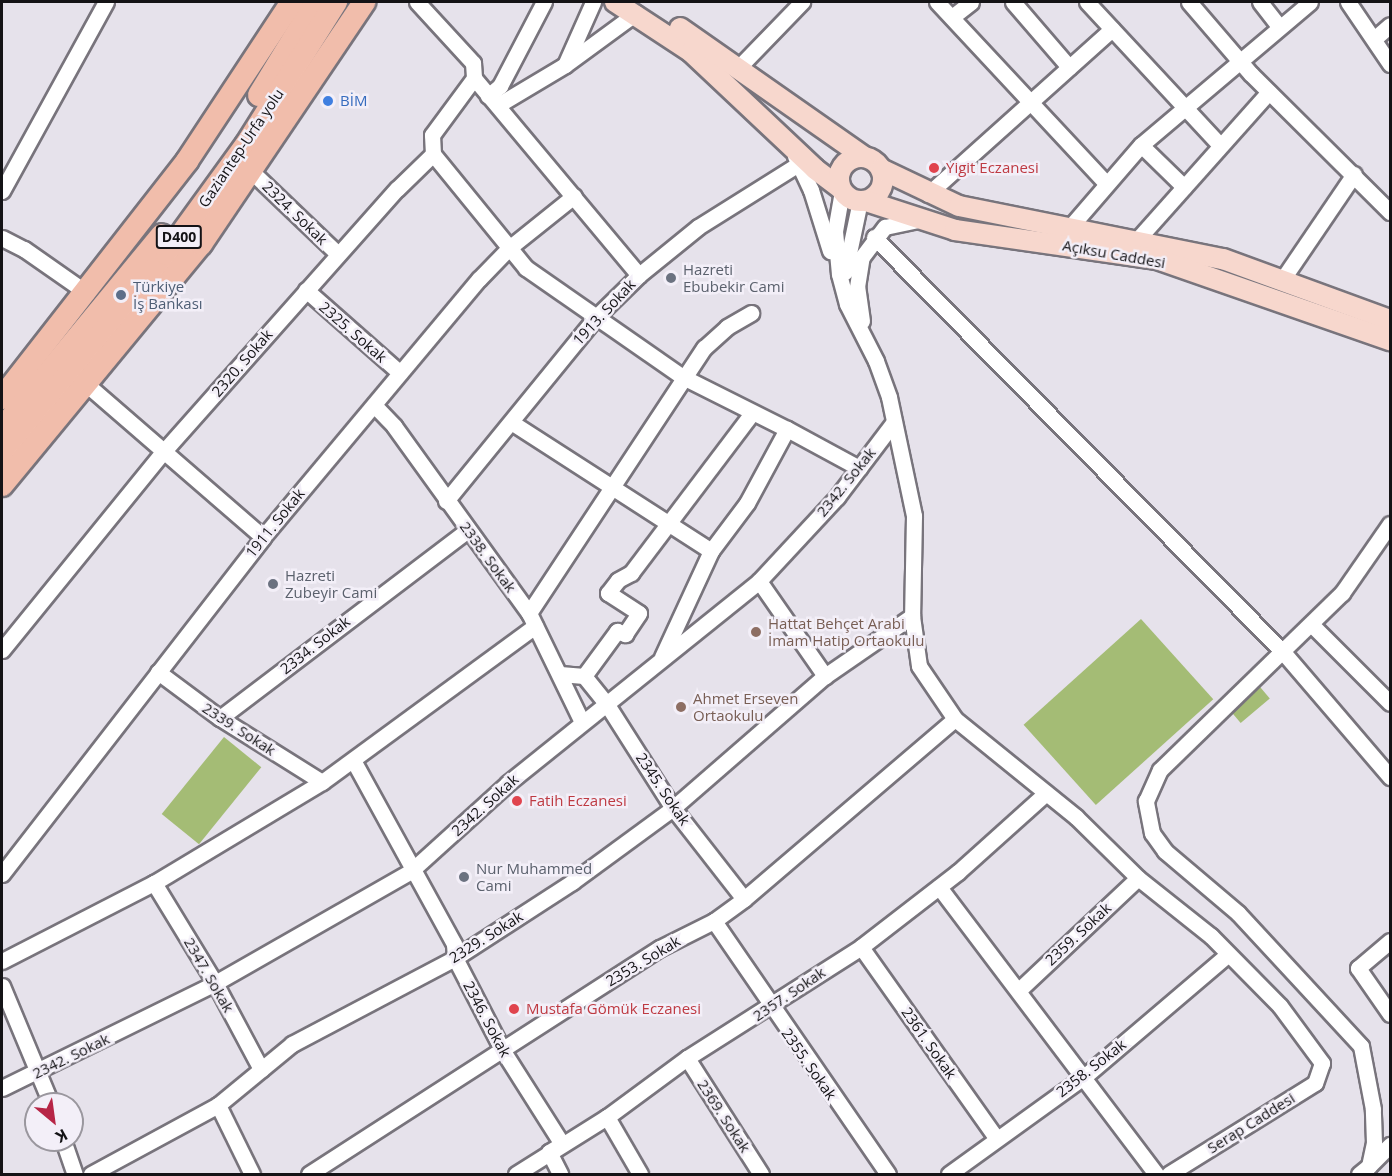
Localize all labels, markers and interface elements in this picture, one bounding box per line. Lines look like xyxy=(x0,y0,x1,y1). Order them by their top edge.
street label: Gaziantep-Urfa yolu xyxy=(195,85,287,211)
place label: BİM xyxy=(340,92,367,110)
marker: BİM xyxy=(321,94,335,108)
place label: Yigit Eczanesi xyxy=(946,159,1039,177)
marker: Yigit Eczanesi xyxy=(927,161,941,175)
street label: 2324. Sokak xyxy=(259,178,331,248)
road number: D400 xyxy=(155,226,203,248)
street label: Açıksu Caddesi xyxy=(1061,236,1167,272)
place label: Hazreti Ebubekir Cami xyxy=(683,260,784,295)
marker: Hazreti Ebubekir Cami xyxy=(664,271,678,285)
street label: 1913. Sokak xyxy=(569,275,639,349)
place label: Türkiye İş Bankası xyxy=(133,277,203,312)
marker: Türkiye İş Bankası xyxy=(114,288,128,302)
street label: 2325. Sokak xyxy=(316,298,390,366)
street label: 2320. Sokak xyxy=(208,326,276,400)
street label: 2342. Sokak xyxy=(813,444,879,520)
street label: 1911. Sokak xyxy=(242,485,308,561)
street label: 2338. Sokak xyxy=(456,518,520,596)
place label: Hazreti Zubeyir Cami xyxy=(285,566,377,601)
marker: Hazreti Zubeyir Cami xyxy=(266,577,280,591)
street label: 2334. Sokak xyxy=(277,612,353,678)
place label: Hattat Behçet Arabi İmam Hatip Ortaokulu xyxy=(768,614,924,649)
marker: Hattat Behçet Arabi İmam Hatip Ortaokulu xyxy=(749,625,763,639)
place label: Ahmet Erseven Ortaokulu xyxy=(693,689,798,724)
street label: 2339. Sokak xyxy=(199,699,279,759)
marker: Ahmet Erseven Ortaokulu xyxy=(674,700,688,714)
street label: 2345. Sokak xyxy=(632,749,694,829)
street label: 2342. Sokak xyxy=(448,770,522,840)
place label: Fatih Eczanesi xyxy=(529,792,627,810)
marker: Fatih Eczanesi xyxy=(510,794,524,808)
place label: Nur Muhammed Cami xyxy=(476,859,592,894)
marker: Nur Muhammed Cami xyxy=(457,870,471,884)
street label: 2359. Sokak xyxy=(1041,899,1115,969)
street label: 2329. Sokak xyxy=(446,907,526,967)
street label: 2353. Sokak xyxy=(603,932,683,990)
street label: 2347. Sokak xyxy=(180,934,238,1016)
street label: 2357. Sokak xyxy=(749,963,829,1025)
street label: 2346. Sokak xyxy=(459,978,515,1060)
place label: Mustafa Gömük Eczanesi xyxy=(526,1000,701,1018)
marker: Mustafa Gömük Eczanesi xyxy=(507,1002,521,1016)
street label: 2361. Sokak xyxy=(898,1004,960,1082)
street label: 2355. Sokak xyxy=(778,1025,840,1103)
street label: 2342. Sokak xyxy=(30,1030,112,1082)
street label: 2358. Sokak xyxy=(1053,1035,1129,1101)
street label: 2369. Sokak xyxy=(694,1076,754,1156)
street label: Serap Caddesi xyxy=(1204,1089,1298,1157)
north arrow xyxy=(24,1092,84,1152)
text: K xyxy=(52,1124,72,1148)

